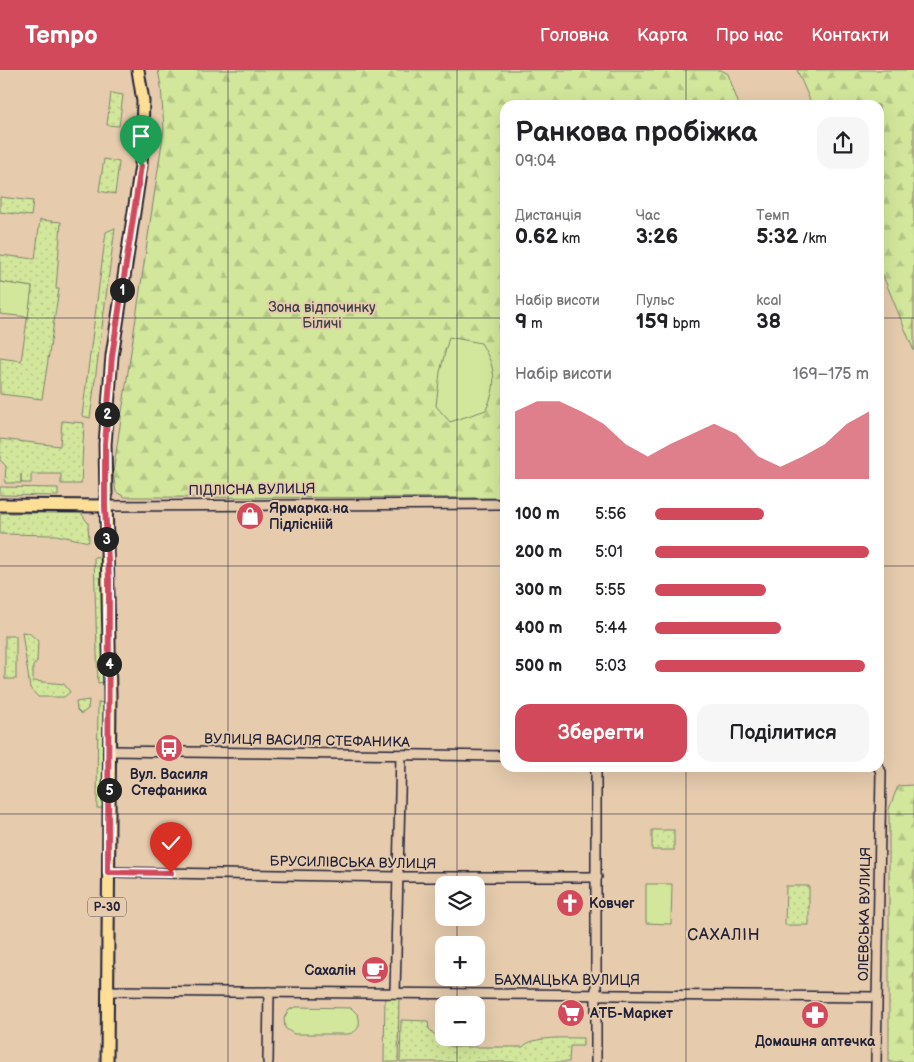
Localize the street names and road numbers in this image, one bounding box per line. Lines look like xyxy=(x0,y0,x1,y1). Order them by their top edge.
street label: ПІДЛІСНА ВУЛИЦЯ xyxy=(188,480,316,499)
street label: ВУЛИЦЯ ВАСИЛЯ СТЕФАНИКА xyxy=(204,730,410,751)
street label: ОЛЕВСЬКА ВУЛИЦЯ xyxy=(855,847,874,981)
street label: БРУСИЛІВСЬКА ВУЛИЦЯ xyxy=(269,853,437,872)
road number: Р-30 xyxy=(88,898,126,916)
street label: БАХМАЦЬКА ВУЛИЦЯ xyxy=(494,972,640,989)

